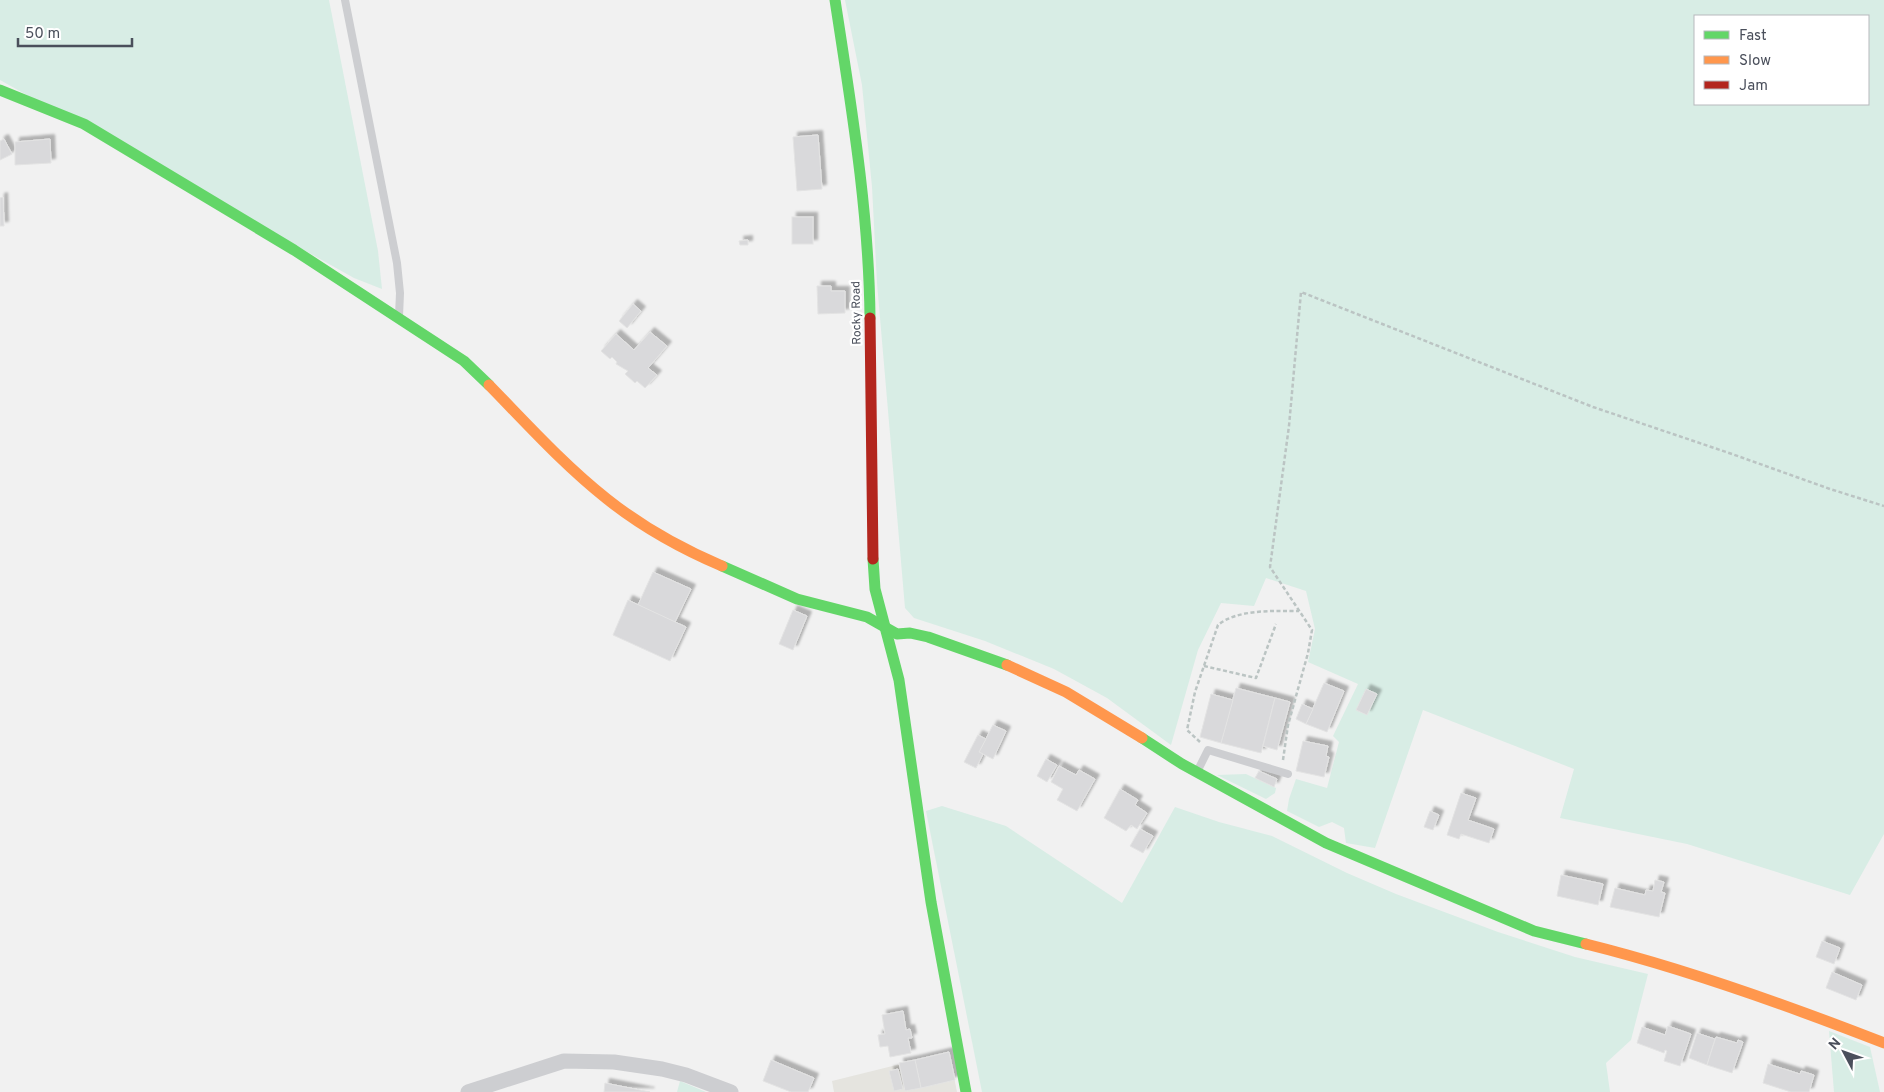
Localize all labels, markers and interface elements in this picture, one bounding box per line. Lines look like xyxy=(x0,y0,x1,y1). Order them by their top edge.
scale bar xyxy=(18,15,131,47)
legend xyxy=(1694,15,1869,105)
text: 50 m xyxy=(25,25,60,44)
text: Fast xyxy=(1739,27,1767,46)
text: Slow xyxy=(1739,52,1771,71)
text: Jam xyxy=(1739,77,1768,96)
street label: Rocky Road xyxy=(848,281,866,345)
north arrow xyxy=(1819,1027,1869,1077)
text: N xyxy=(1826,1035,1845,1054)

